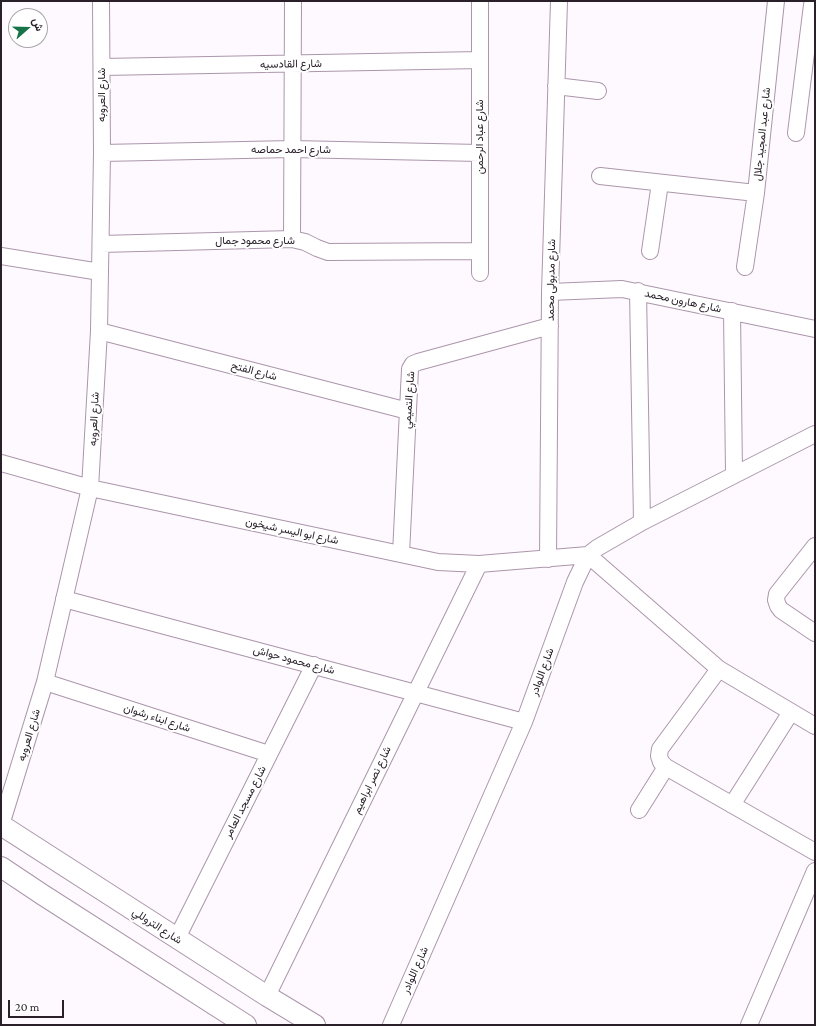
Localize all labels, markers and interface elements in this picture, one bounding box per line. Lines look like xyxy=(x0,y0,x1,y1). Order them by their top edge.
north arrow xyxy=(8,8,48,48)
text: ش xyxy=(30,16,46,33)
street label: شارع القادسيه xyxy=(260,57,322,71)
street label: شارع العروبه xyxy=(95,68,109,122)
street label: شارع عبد المجيد جلال xyxy=(751,87,773,181)
street label: شارع عباد الرحمن xyxy=(473,100,487,174)
street label: شارع احمد حماصه xyxy=(251,143,331,157)
street label: شارع محمود جمال xyxy=(215,234,295,248)
street label: شارع مدبولى محمد xyxy=(544,239,558,321)
street label: شارع هارون محمد xyxy=(643,286,723,316)
street label: شارع الفتح xyxy=(230,359,278,383)
street label: شارع التميمي xyxy=(400,371,418,429)
street label: شارع العروبه xyxy=(86,392,102,446)
street label: شارع ابو اليسر شيخون xyxy=(244,515,340,547)
street label: شارع محمود حواش xyxy=(252,643,336,677)
street label: شارع اللوادر xyxy=(527,646,557,698)
street label: شارع ابناء رشوان xyxy=(122,701,192,735)
street label: شارع العروبه xyxy=(15,707,43,763)
street label: شارع نصر ابراهيم xyxy=(350,744,394,816)
street label: شارع مسجد العامر xyxy=(221,763,269,841)
street label: شارع التروللي xyxy=(130,905,184,947)
street label: شارع اللوادر xyxy=(399,945,431,995)
scale bar xyxy=(10,992,66,1018)
text: 20 m xyxy=(15,1000,39,1014)

